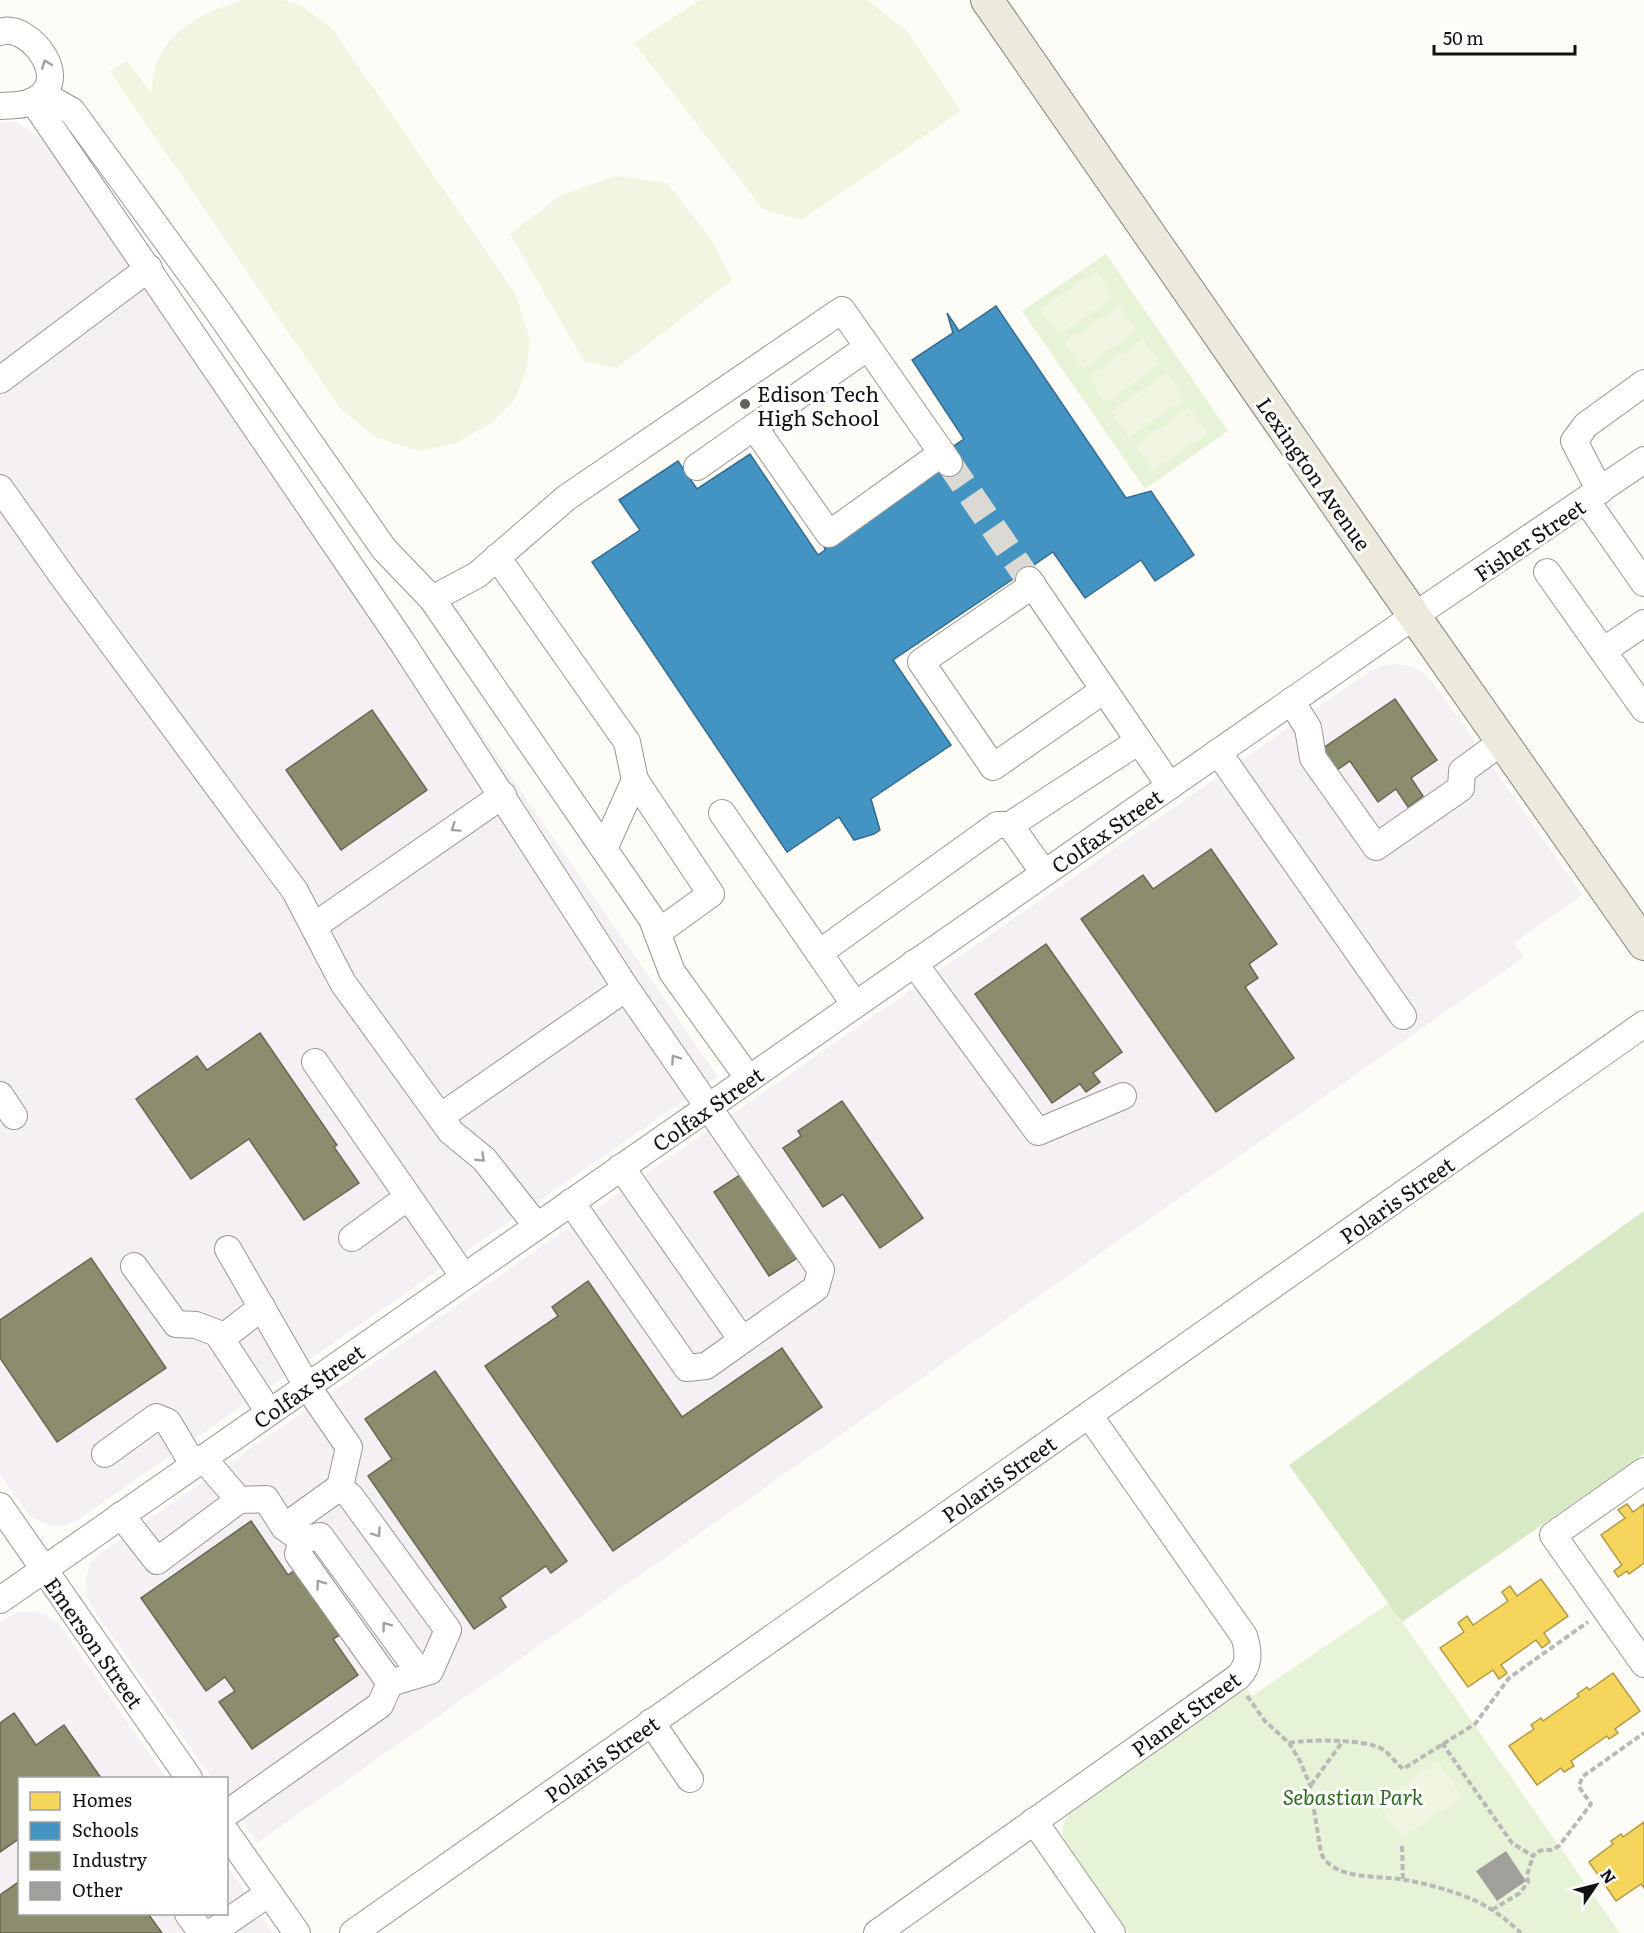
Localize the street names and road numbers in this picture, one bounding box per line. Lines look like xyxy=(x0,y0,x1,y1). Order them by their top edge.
street label: Lexington Avenue xyxy=(1250,390,1380,556)
street label: Fisher Street xyxy=(1467,490,1591,588)
street label: Colfax Street xyxy=(1044,780,1168,880)
street label: Colfax Street xyxy=(645,1058,769,1158)
street label: Polaris Street xyxy=(1332,1148,1460,1250)
street label: Colfax Street xyxy=(246,1335,370,1435)
street label: Polaris Street xyxy=(934,1427,1062,1529)
street label: Emerson Street xyxy=(38,1570,152,1714)
street label: Planet Street xyxy=(1124,1663,1246,1763)
street label: Polaris Street xyxy=(537,1707,665,1809)

